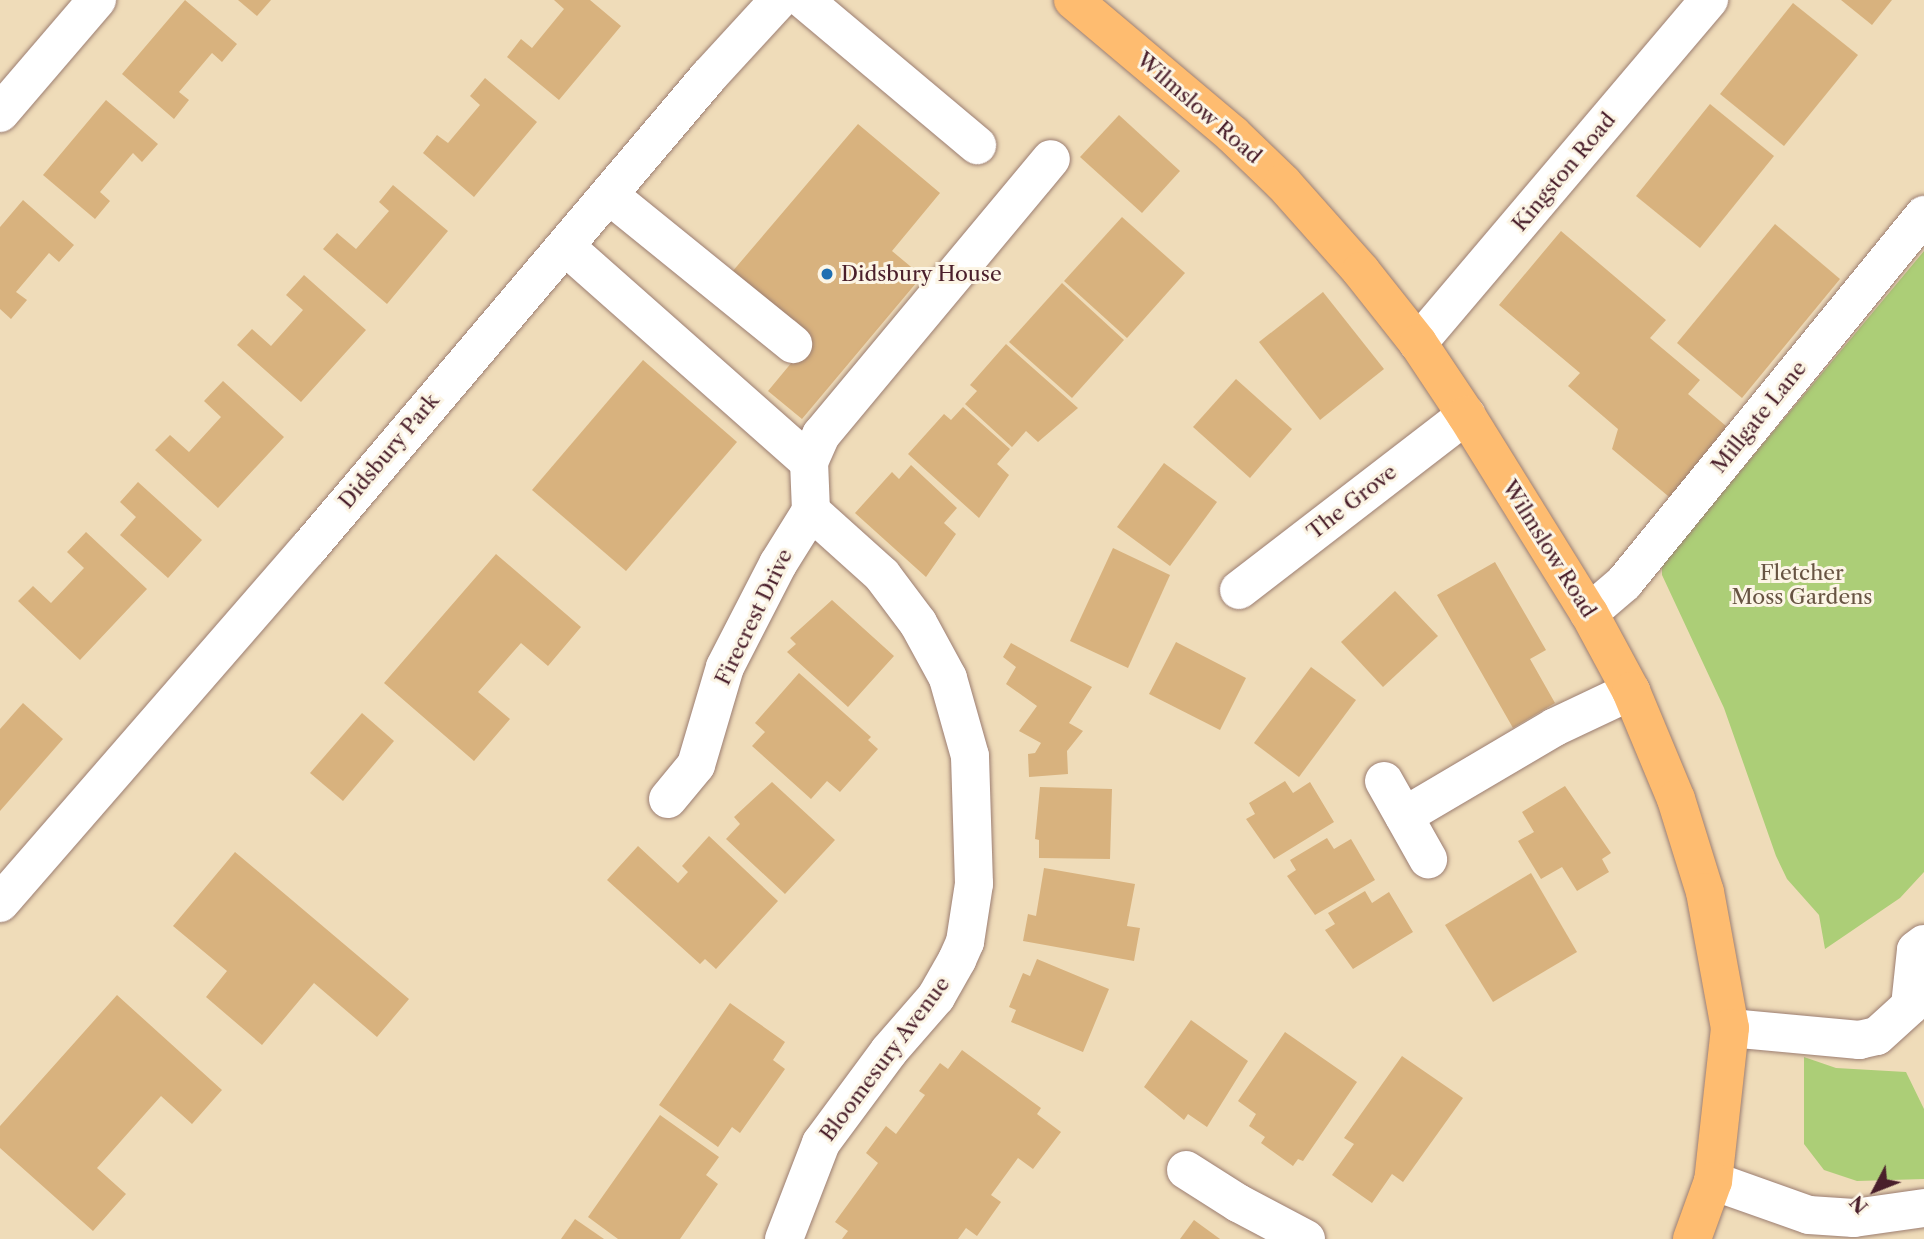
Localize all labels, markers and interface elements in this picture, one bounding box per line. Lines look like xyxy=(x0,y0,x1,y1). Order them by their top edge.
street label: Wilmslow Road xyxy=(1131,47,1267,169)
street label: Kingston Road xyxy=(1507,108,1621,236)
place label: Didsbury House xyxy=(841,261,1002,287)
marker: Didsbury House xyxy=(819,266,835,282)
street label: Millgate Lane xyxy=(1706,356,1812,478)
street label: Didsbury Park xyxy=(333,388,445,514)
street label: The Grove xyxy=(1302,459,1402,545)
street label: Wilmslow Road xyxy=(1497,475,1601,623)
street label: Firecrest Drive xyxy=(710,545,798,689)
park label: Fletcher Moss Gardens xyxy=(1732,560,1872,610)
street label: Bloomesury Avenue xyxy=(815,971,955,1147)
north arrow xyxy=(1840,1155,1910,1225)
text: N xyxy=(1845,1191,1873,1218)

